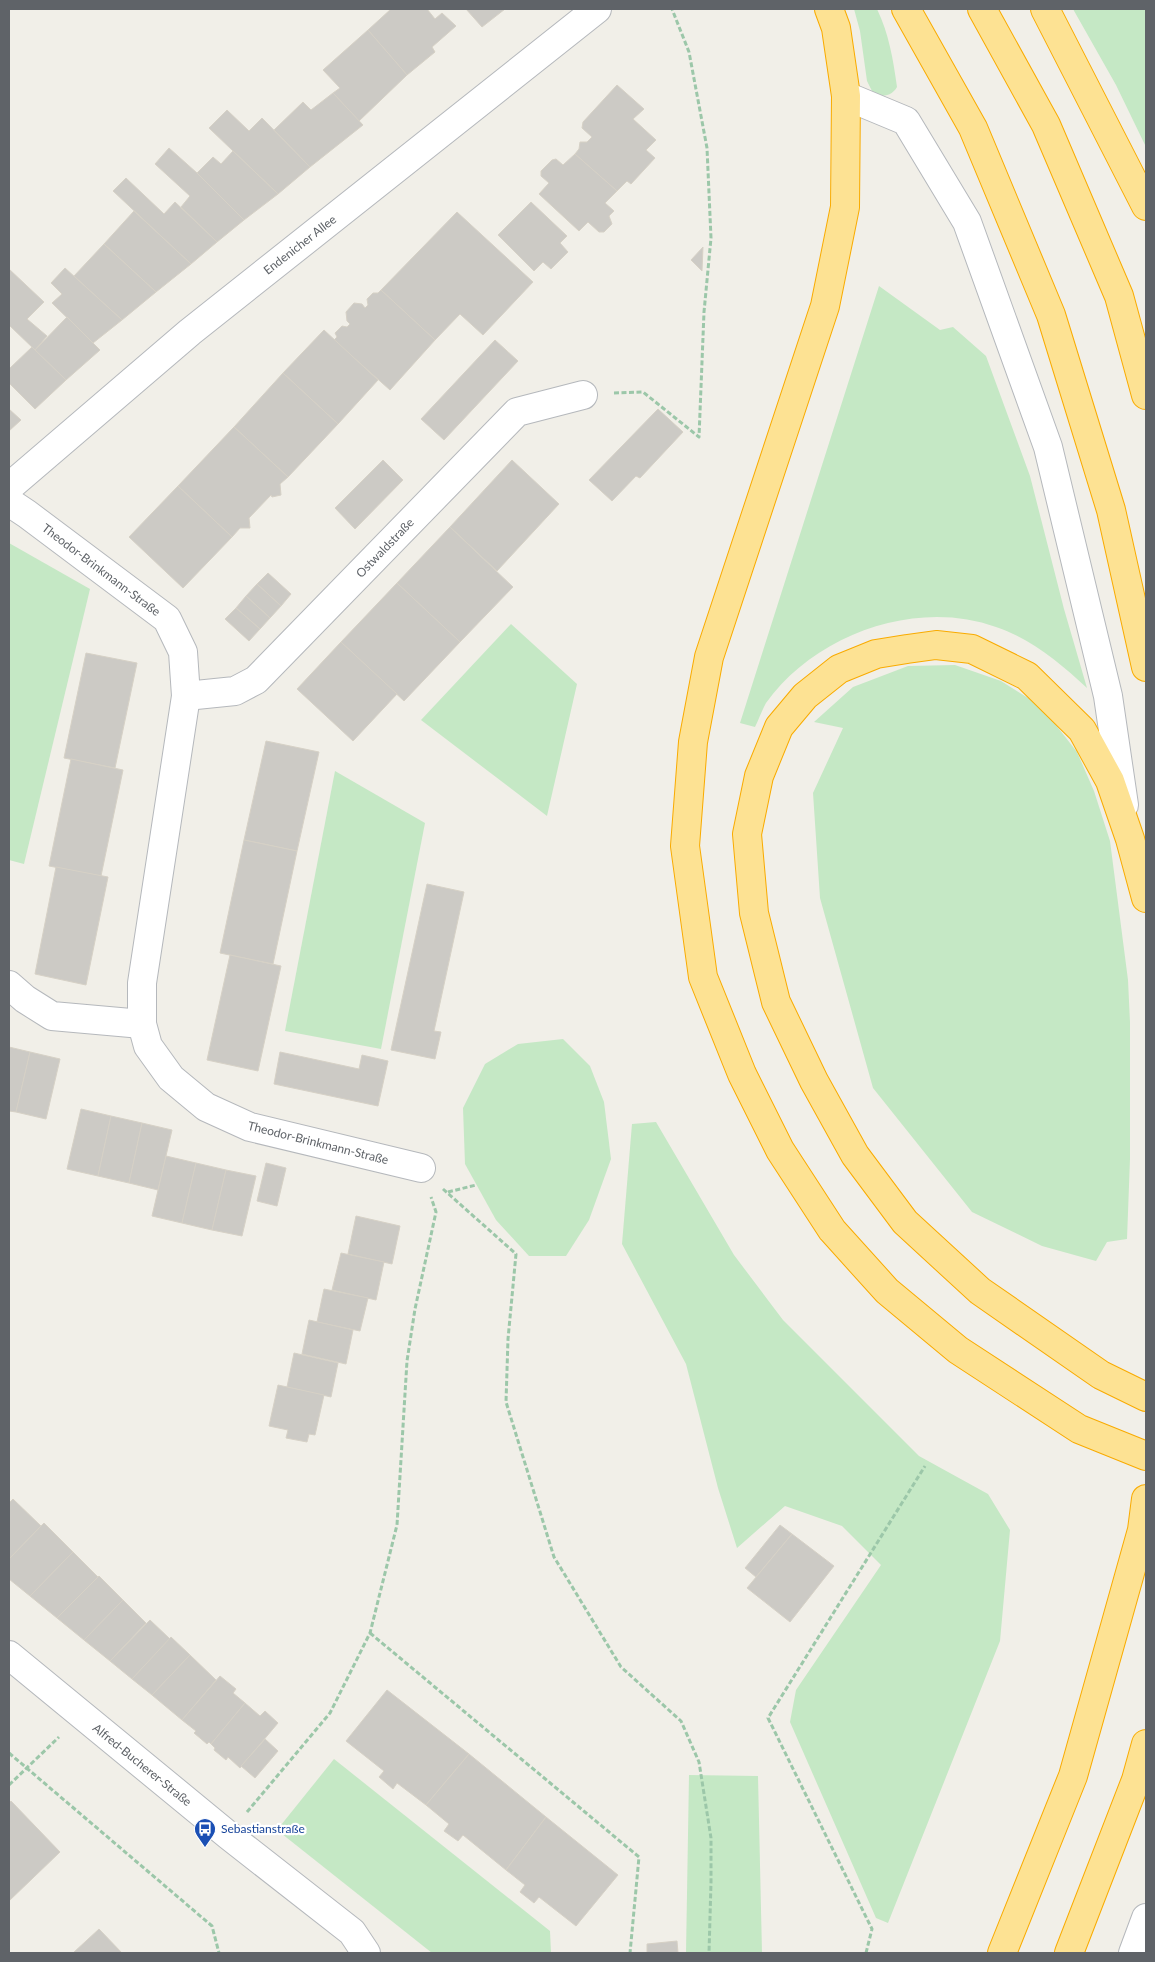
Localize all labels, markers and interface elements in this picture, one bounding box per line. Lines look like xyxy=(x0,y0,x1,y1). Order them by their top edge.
street label: Endenicher Allee xyxy=(260,212,339,278)
street label: Ostwaldstraße xyxy=(353,515,417,581)
street label: Theodor-Brinkmann-Straße xyxy=(39,520,163,619)
street label: Theodor-Brinkmann-Straße xyxy=(246,1118,390,1167)
street label: Alfred-Bucherer-Straße xyxy=(90,1720,195,1809)
bus stop icon: Sebastianstraße xyxy=(193,1817,217,1848)
place label: Sebastianstraße xyxy=(221,1821,305,1836)

